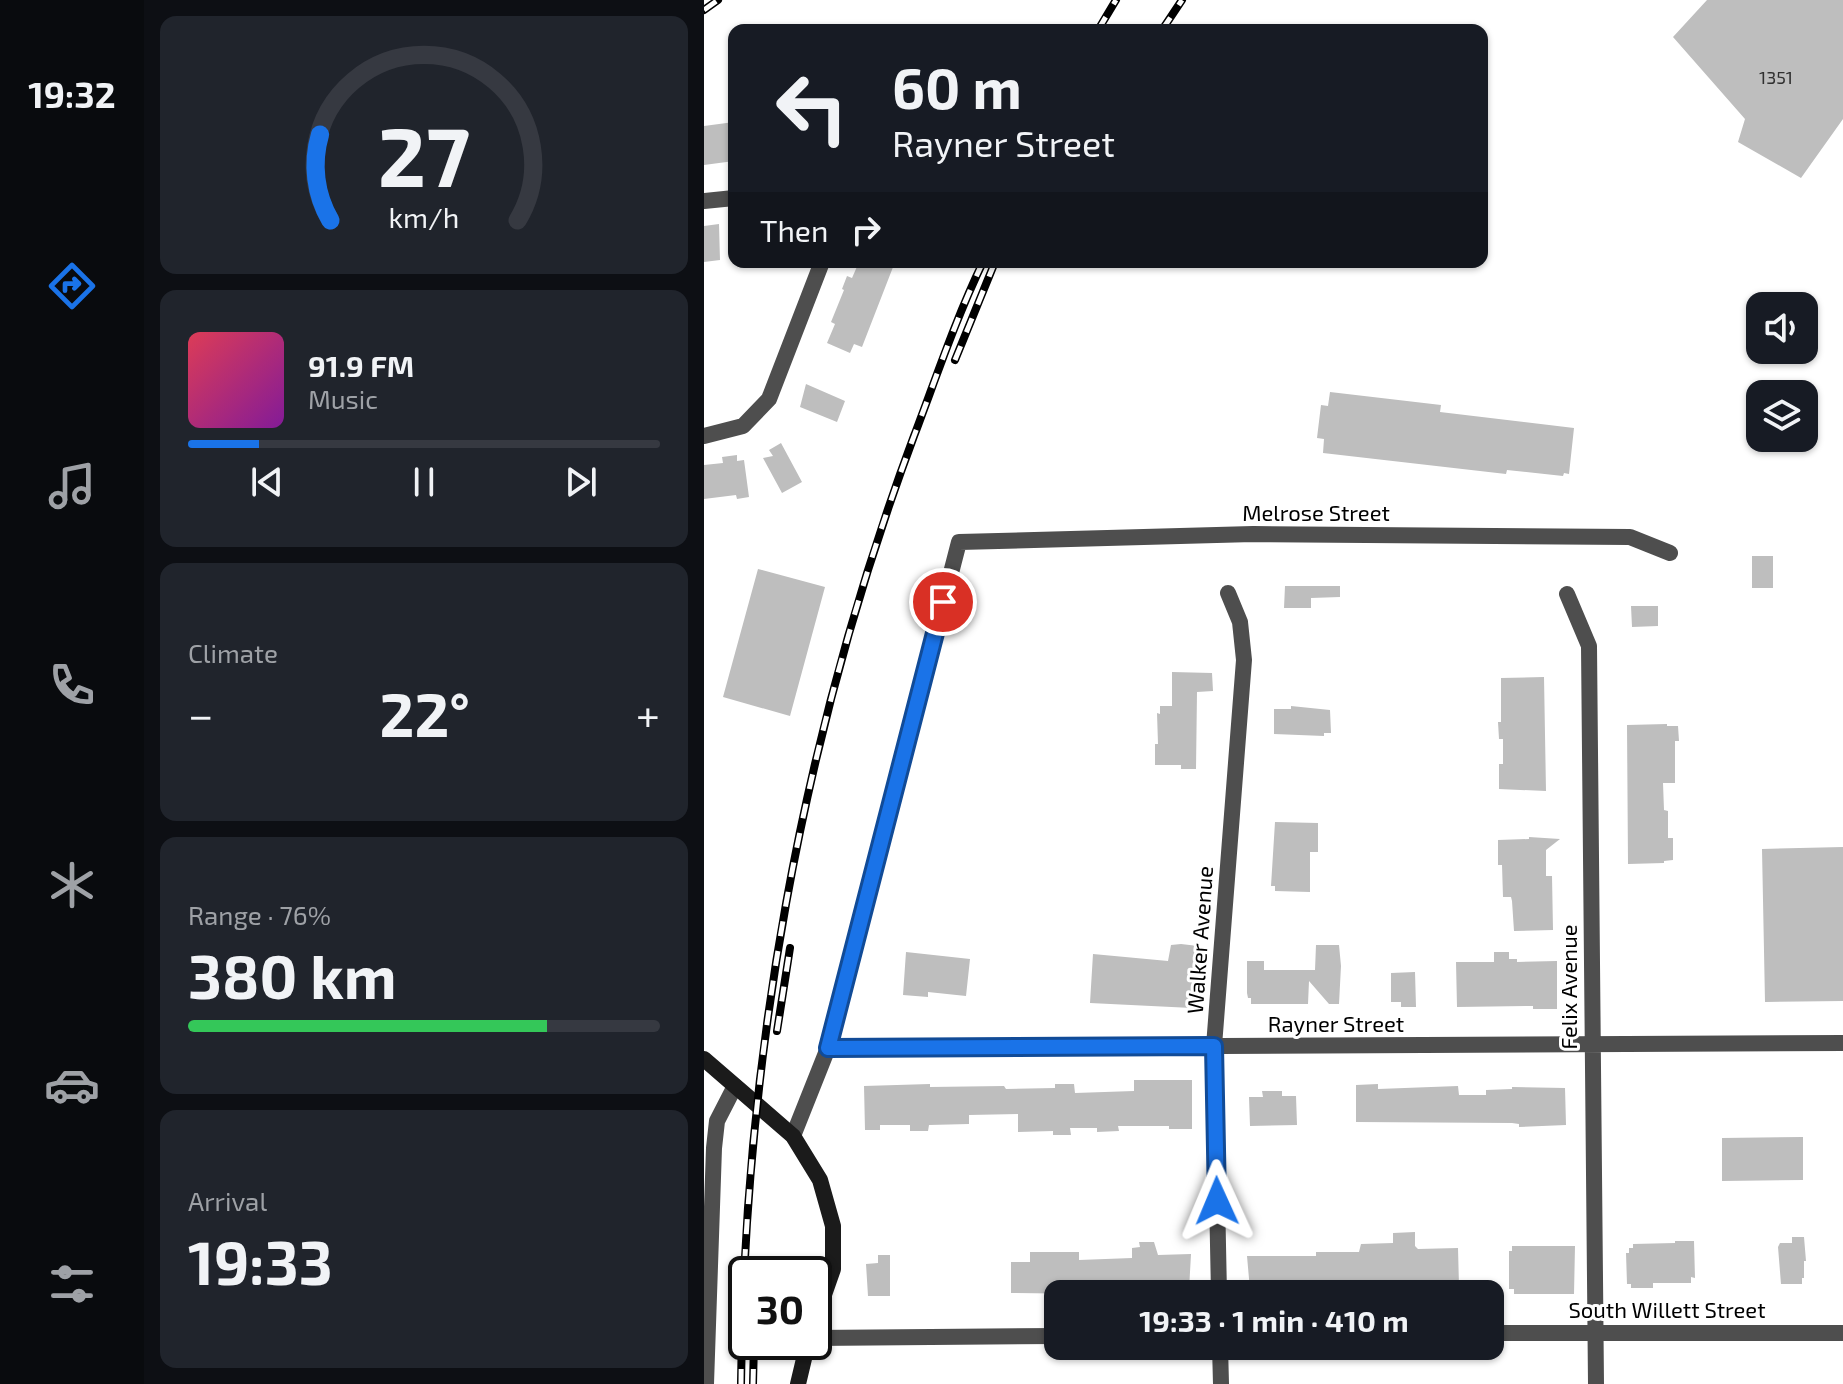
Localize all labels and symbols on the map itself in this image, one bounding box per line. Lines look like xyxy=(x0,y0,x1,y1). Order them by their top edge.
house number: 1351 xyxy=(1759,66,1793,88)
street label: Melrose Street xyxy=(1242,499,1390,525)
pin xyxy=(909,568,977,636)
street label: Walker Avenue xyxy=(1181,865,1217,1015)
street label: Felix Avenue xyxy=(1555,924,1581,1050)
street label: Rayner Street xyxy=(1268,1010,1404,1036)
position arrow xyxy=(1175,1159,1259,1243)
speed limit sign: 30 xyxy=(728,1256,832,1360)
street label: South Willett Street xyxy=(1568,1296,1766,1322)

